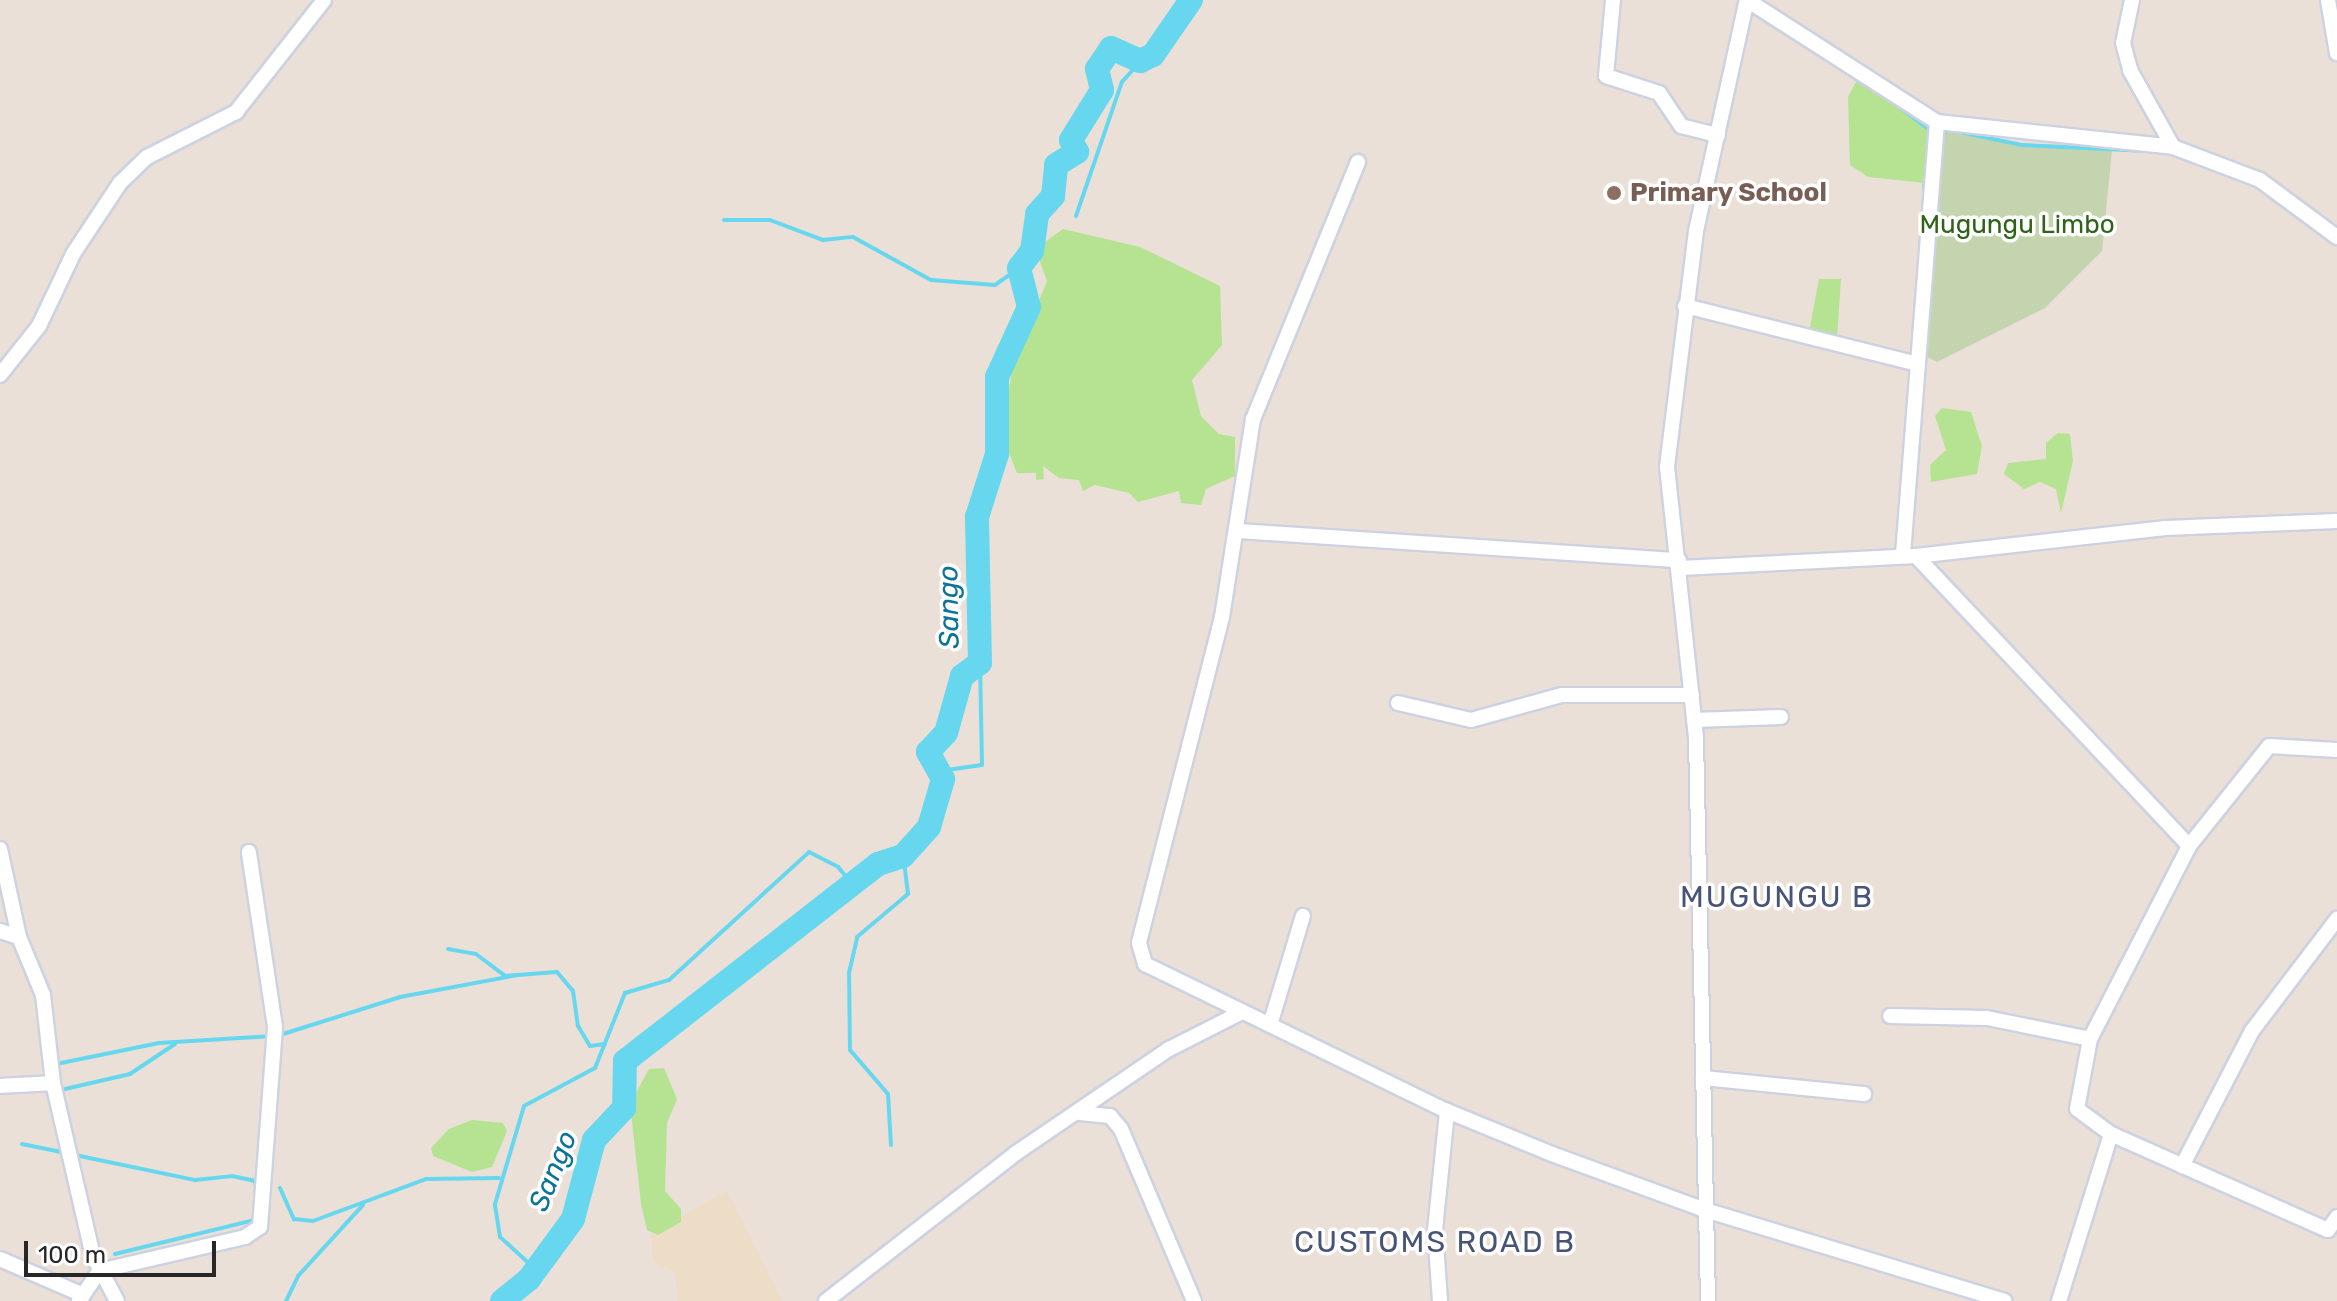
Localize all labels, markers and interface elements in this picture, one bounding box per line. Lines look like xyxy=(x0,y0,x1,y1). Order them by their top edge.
place label: Primary School xyxy=(1630,177,1828,209)
marker: Primary School xyxy=(1605,184,1623,202)
park label: Mugungu Limbo xyxy=(1919,209,2115,241)
water label: Sango xyxy=(931,565,967,649)
district label: MUGUNGU B xyxy=(1680,879,1874,915)
water label: Sango xyxy=(522,1126,584,1216)
district label: CUSTOMS ROAD B xyxy=(1294,1224,1576,1260)
scale bar xyxy=(28,1225,220,1275)
text: 100 m xyxy=(38,1241,106,1269)

